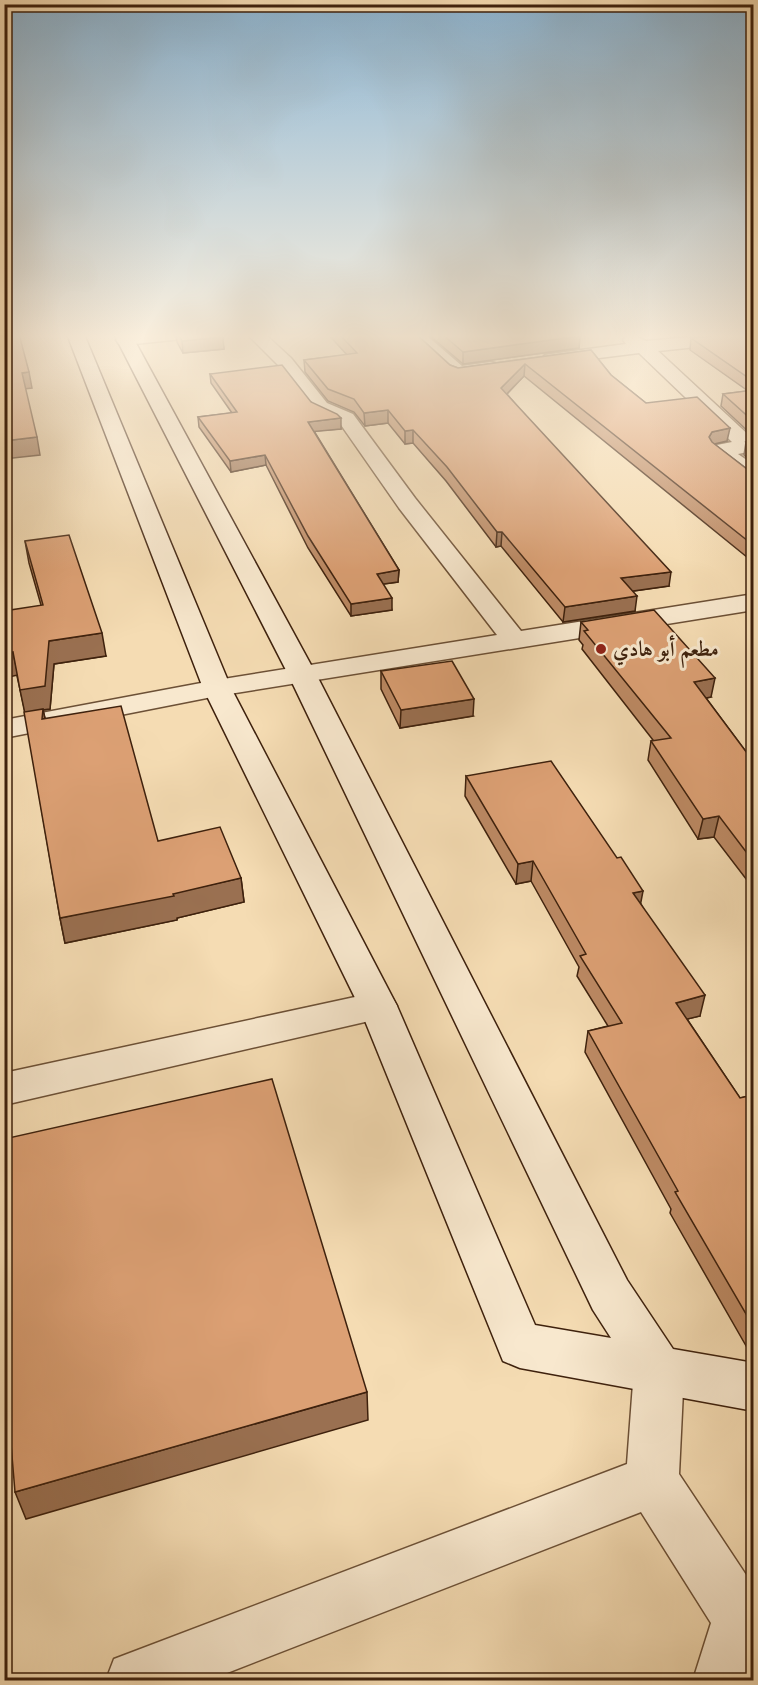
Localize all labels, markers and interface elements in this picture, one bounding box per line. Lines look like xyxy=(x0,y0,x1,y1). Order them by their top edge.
place label: مطعم أبو هادي xyxy=(613,635,719,668)
marker: مطعم أبو هادي xyxy=(594,642,608,656)

